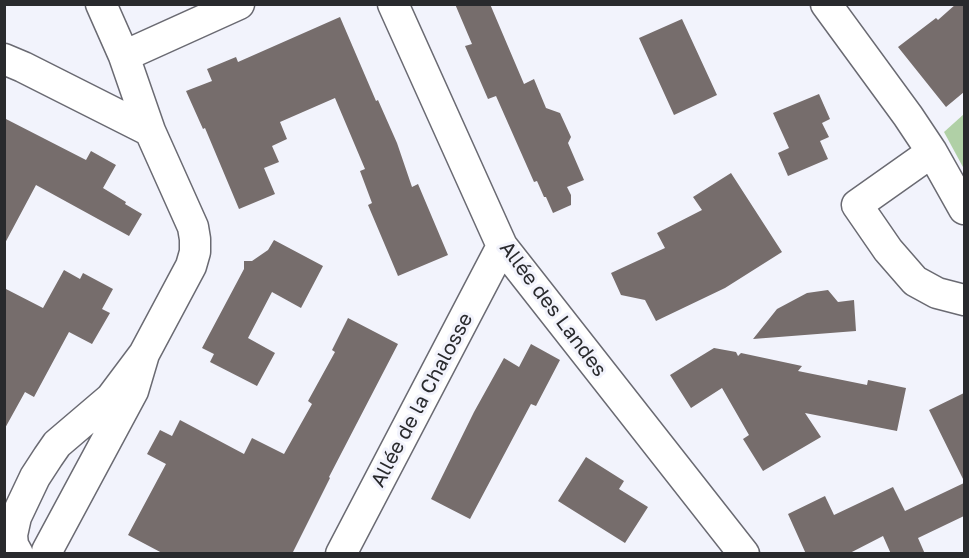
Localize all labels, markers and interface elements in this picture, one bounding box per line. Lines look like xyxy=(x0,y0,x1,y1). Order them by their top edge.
street label: Allée des Landes xyxy=(494,237,612,381)
street label: Allée de la Chalosse xyxy=(366,309,478,491)

